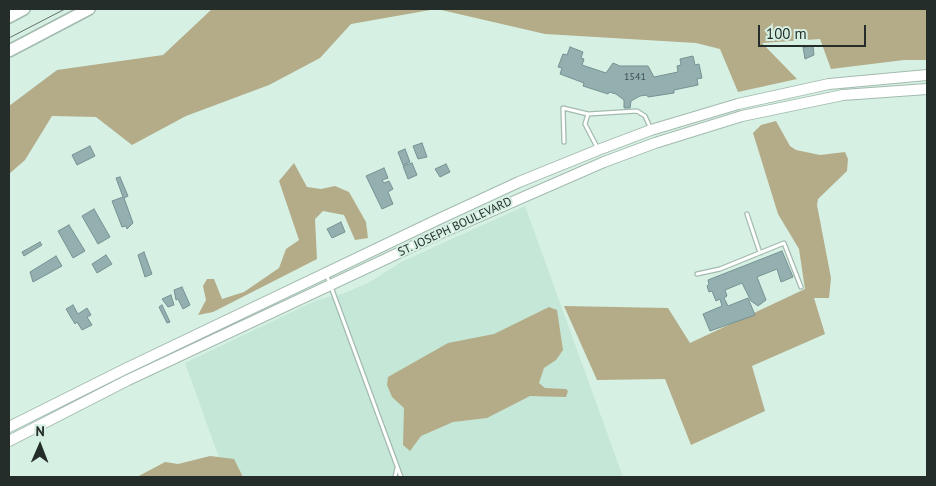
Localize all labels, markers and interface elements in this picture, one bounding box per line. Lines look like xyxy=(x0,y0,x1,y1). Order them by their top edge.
scale bar xyxy=(761,15,868,47)
text: 100 m xyxy=(766,24,807,43)
house number: 1541 xyxy=(624,71,646,83)
street label: ST. JOSEPH BOULEVARD xyxy=(396,194,514,260)
north arrow xyxy=(15,421,65,471)
text: N xyxy=(35,422,45,440)

